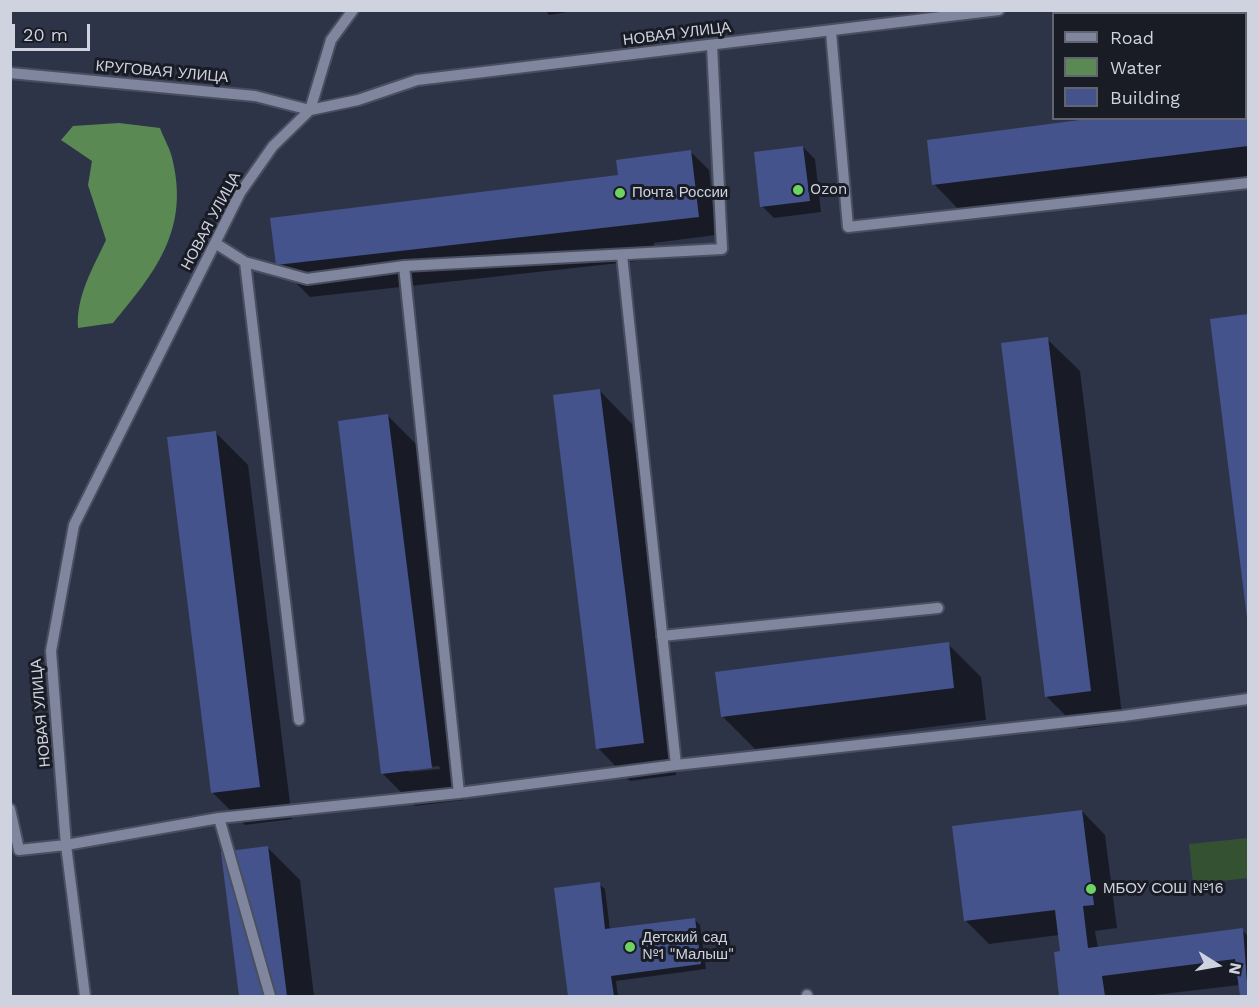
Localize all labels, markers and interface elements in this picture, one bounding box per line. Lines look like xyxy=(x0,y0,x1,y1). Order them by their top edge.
scale bar xyxy=(15,12,93,50)
legend xyxy=(1052,12,1247,120)
street label: НОВАЯ УЛИЦА xyxy=(622,18,732,50)
text: 20 m xyxy=(23,24,68,45)
text: Road xyxy=(1110,27,1154,48)
street label: КРУГОВАЯ УЛИЦА xyxy=(95,57,229,87)
text: Water xyxy=(1110,57,1162,78)
text: Building xyxy=(1110,87,1180,108)
street label: НОВАЯ УЛИЦА xyxy=(178,169,244,273)
place label: Ozon xyxy=(810,181,847,199)
marker: Ozon xyxy=(791,183,805,197)
place label: Почта России xyxy=(632,184,728,202)
marker: Почта России xyxy=(613,186,627,200)
street label: НОВАЯ УЛИЦА xyxy=(27,658,55,768)
place label: МБОУ СОШ №16 xyxy=(1103,880,1224,898)
marker: МБОУ СОШ №16 xyxy=(1084,882,1098,896)
place label: Детский сад №1 "Малыш" xyxy=(642,929,734,964)
north arrow xyxy=(1187,935,1247,995)
marker: Детский сад №1 "Малыш" xyxy=(623,940,637,954)
text: N xyxy=(1225,961,1246,976)

